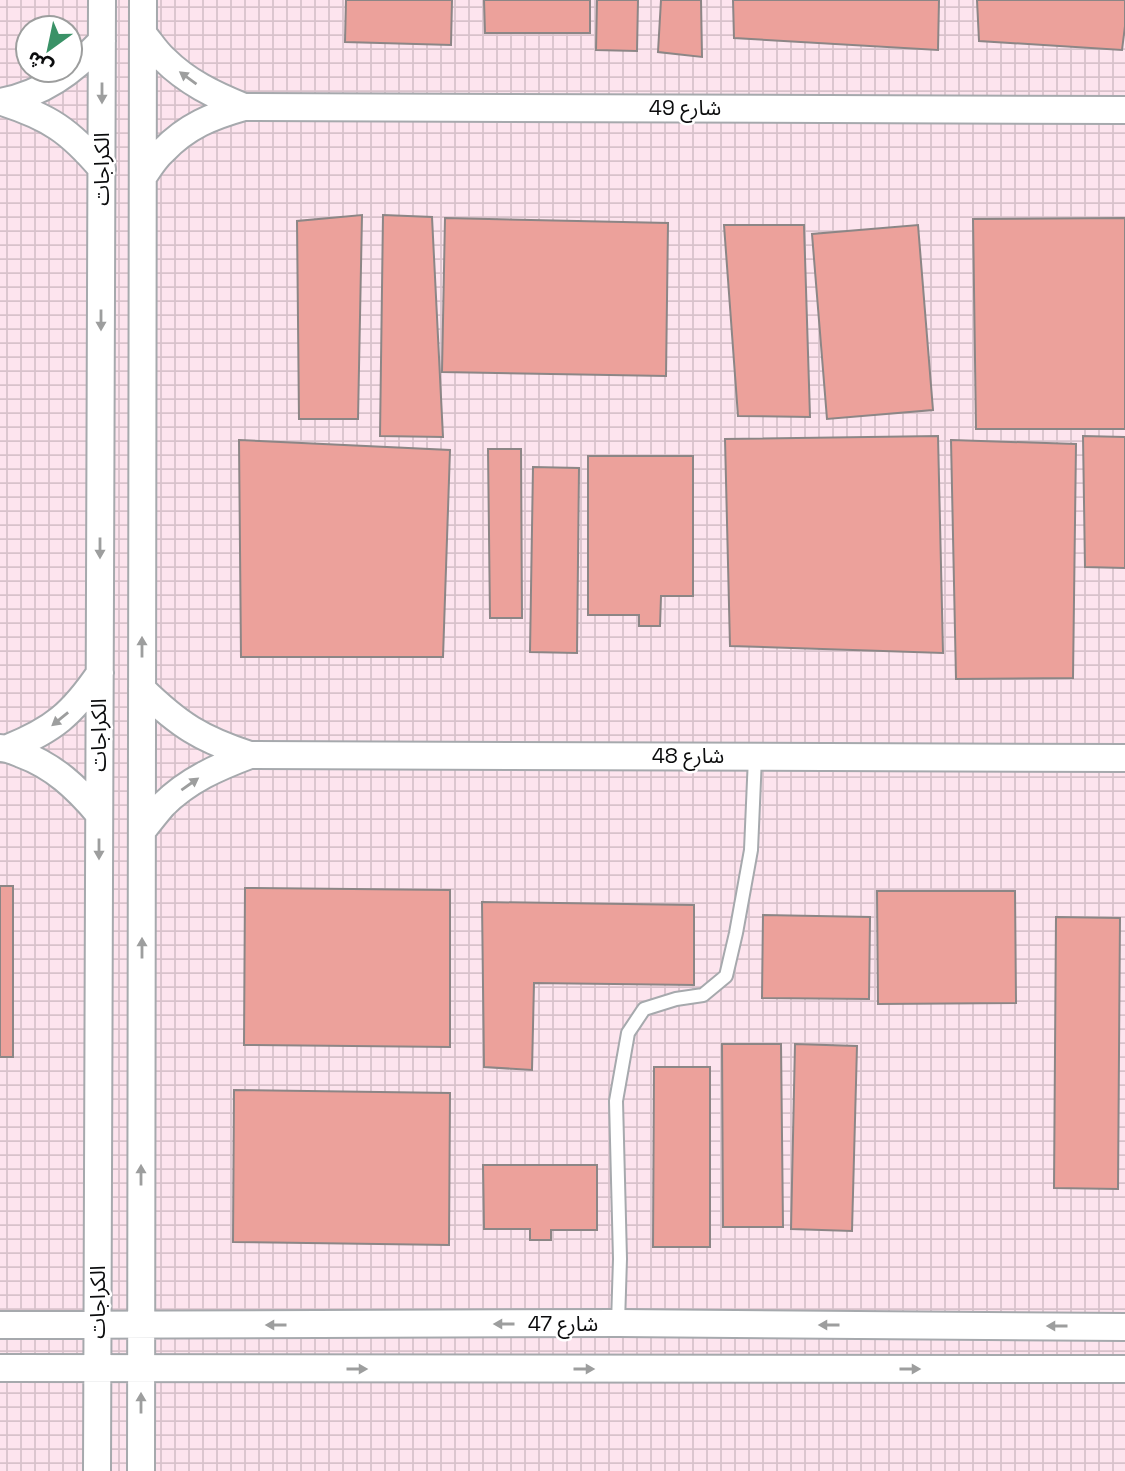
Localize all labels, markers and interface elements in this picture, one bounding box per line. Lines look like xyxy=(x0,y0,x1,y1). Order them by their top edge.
north arrow xyxy=(14,14,84,84)
text: ش xyxy=(22,45,58,80)
one-way arrow xyxy=(178,71,197,85)
one-way arrow xyxy=(96,82,108,104)
street label: شارع 49 xyxy=(649,94,721,123)
street label: الكراجات xyxy=(88,132,115,206)
one-way arrow xyxy=(95,309,107,331)
one-way arrow xyxy=(94,537,106,559)
one-way arrow xyxy=(136,636,148,658)
street label: الكراجات xyxy=(85,698,112,772)
one-way arrow xyxy=(52,711,69,726)
street label: شارع 48 xyxy=(652,742,724,771)
one-way arrow xyxy=(181,777,199,791)
one-way arrow xyxy=(93,838,105,860)
one-way arrow xyxy=(136,937,148,959)
one-way arrow xyxy=(135,1164,147,1186)
street label: الكراجات xyxy=(84,1265,111,1339)
street label: شارع 47 xyxy=(528,1310,598,1339)
one-way arrow xyxy=(493,1318,515,1330)
one-way arrow xyxy=(265,1319,287,1331)
one-way arrow xyxy=(818,1319,840,1331)
one-way arrow xyxy=(1046,1320,1068,1332)
one-way arrow xyxy=(346,1363,368,1375)
one-way arrow xyxy=(573,1363,595,1375)
one-way arrow xyxy=(899,1363,921,1375)
one-way arrow xyxy=(135,1392,147,1414)

